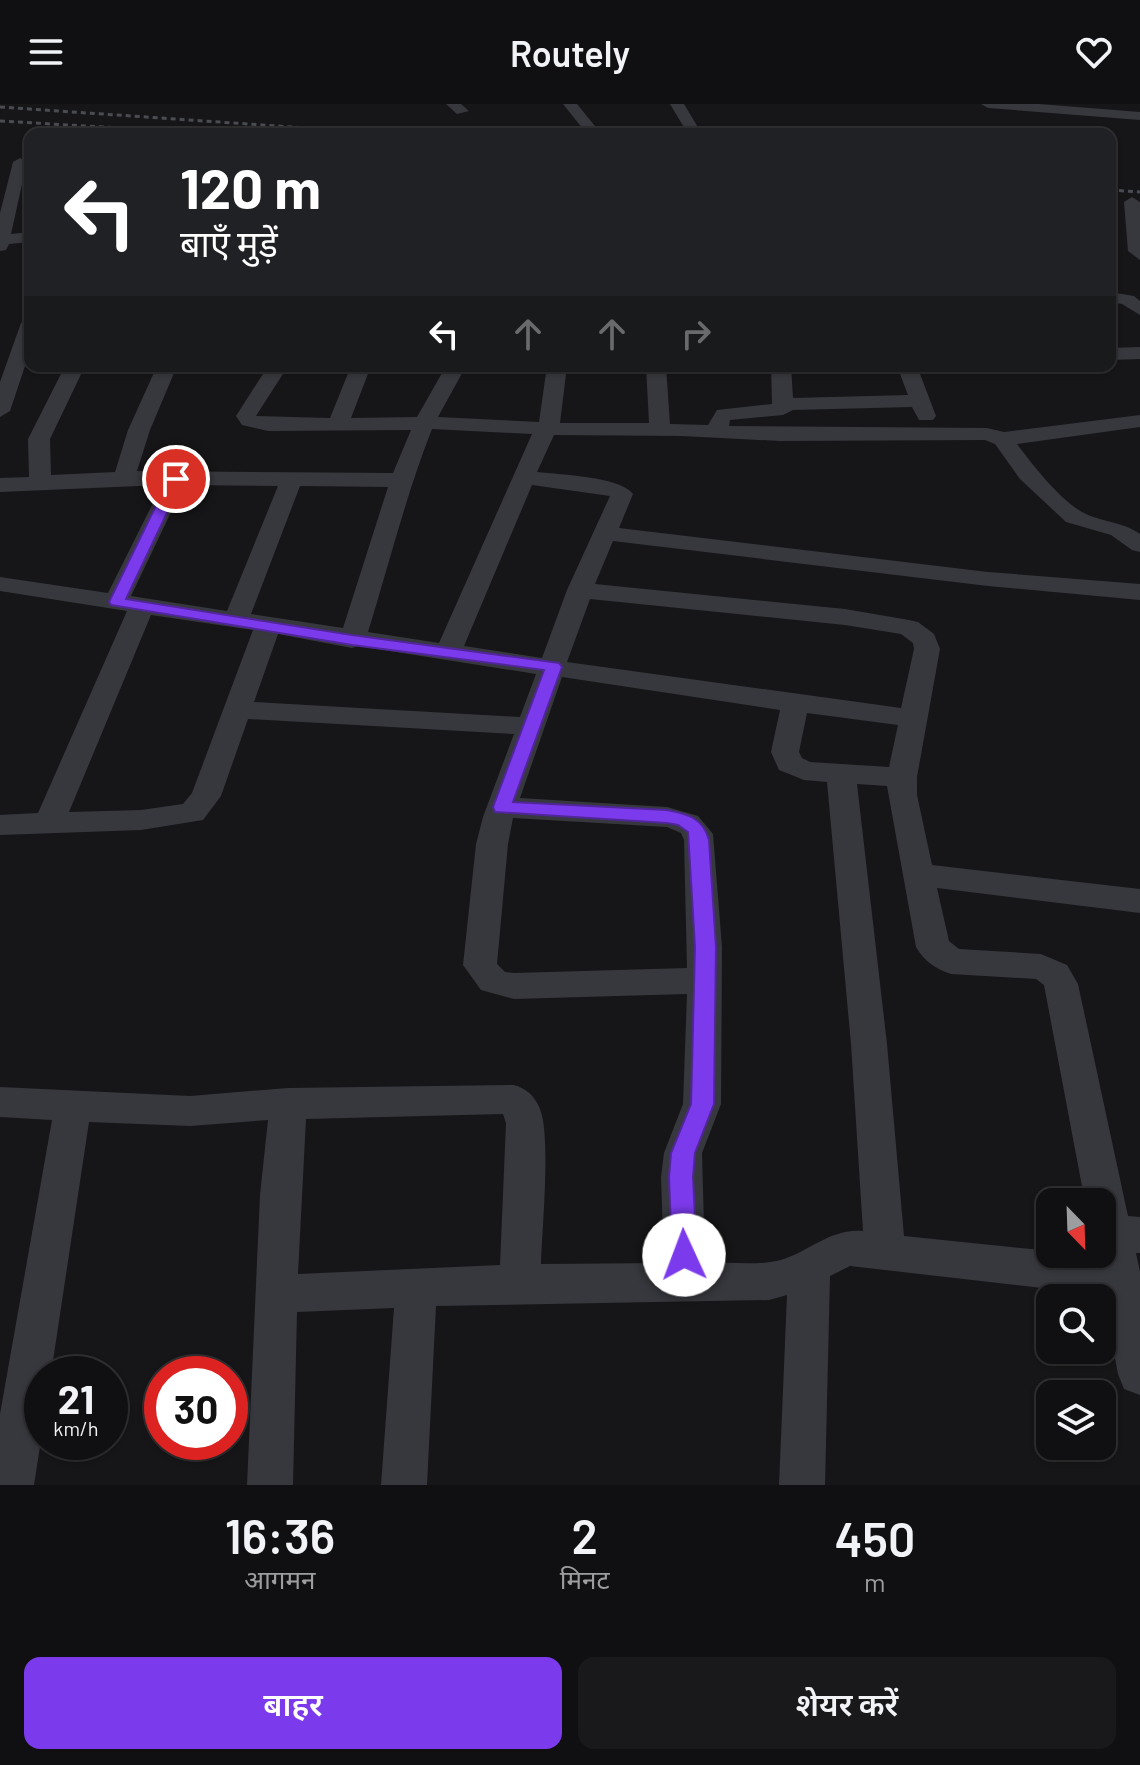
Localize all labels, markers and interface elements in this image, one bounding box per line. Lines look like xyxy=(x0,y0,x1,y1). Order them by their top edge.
icon: menu xyxy=(24,30,68,74)
icon: heart xyxy=(1072,30,1116,74)
text: Routely xyxy=(510,31,630,74)
text: 120 m xyxy=(180,153,321,220)
icon: left xyxy=(48,160,152,264)
text: बाएँ मुड़ें xyxy=(180,221,278,264)
icon: left xyxy=(422,312,466,356)
icon: ahead xyxy=(506,312,550,356)
icon: ahead xyxy=(590,312,634,356)
icon: right xyxy=(674,312,718,356)
pin xyxy=(142,445,210,513)
icon: arrive xyxy=(154,457,198,501)
north arrow xyxy=(1036,1188,1116,1268)
map controls xyxy=(1036,1188,1116,1460)
position arrow xyxy=(642,1213,726,1297)
button: search xyxy=(1036,1284,1116,1364)
speed limit sign: 30 xyxy=(144,1356,248,1460)
text: 21 xyxy=(58,1374,94,1422)
button: layers xyxy=(1036,1380,1116,1460)
text: km/h xyxy=(53,1416,99,1440)
text: 16:36 xyxy=(225,1506,335,1564)
text: 2 xyxy=(571,1506,598,1564)
text: 450 xyxy=(834,1509,915,1567)
text: आगमन xyxy=(244,1563,316,1594)
text: मिनट xyxy=(560,1563,610,1594)
text: m xyxy=(864,1566,886,1597)
button: बाहर xyxy=(24,1657,562,1749)
button: शेयर करें xyxy=(578,1657,1116,1749)

